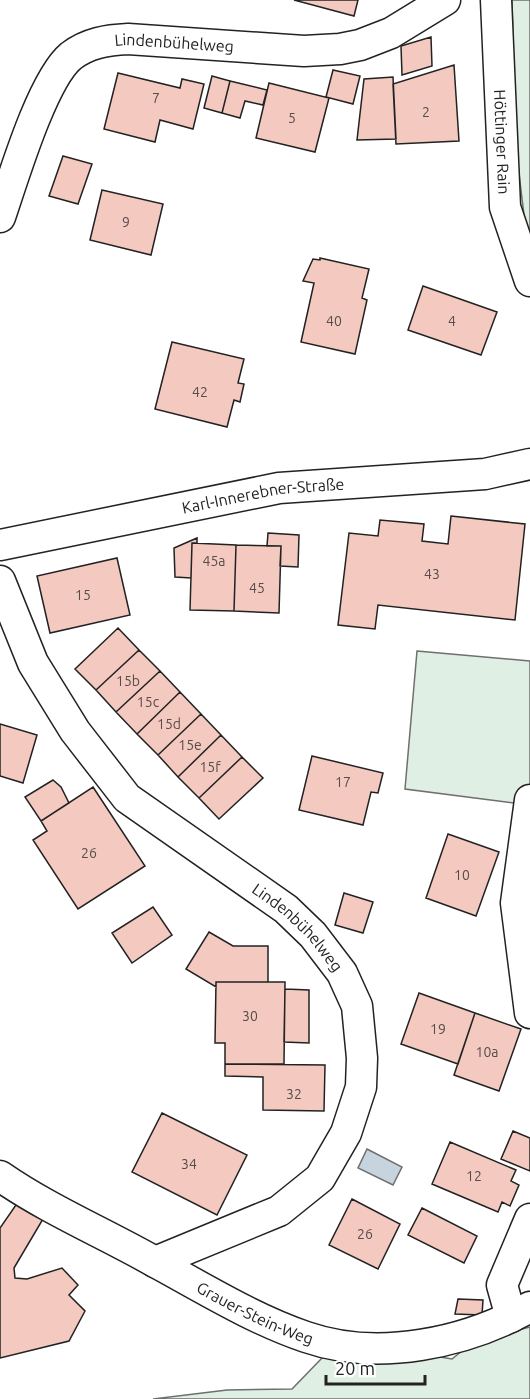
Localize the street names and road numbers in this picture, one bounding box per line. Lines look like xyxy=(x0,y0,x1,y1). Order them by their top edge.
street label: Lindenbühelweg xyxy=(114,30,234,55)
street label: Höttinger Rain xyxy=(491,89,513,195)
street label: Karl-Innerebner-Straße xyxy=(180,475,345,517)
street label: Lindenbühelweg xyxy=(249,879,346,975)
street label: Grauer-Stein-Weg xyxy=(194,1278,316,1348)

